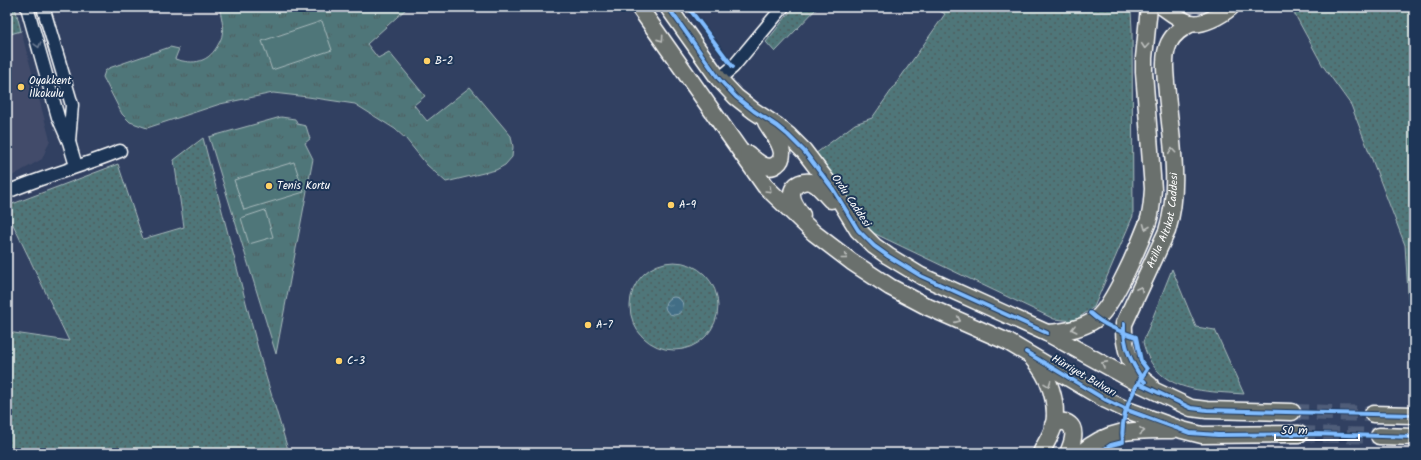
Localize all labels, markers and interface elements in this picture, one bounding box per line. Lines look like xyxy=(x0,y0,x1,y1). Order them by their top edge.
one-way arrow xyxy=(656,35,664,42)
one-way arrow xyxy=(33,41,42,48)
one-way arrow xyxy=(1141,43,1150,49)
place label: B-2 xyxy=(435,52,453,70)
marker: B-2 xyxy=(422,56,432,66)
place label: Oyakkent İlkokulu xyxy=(29,72,72,103)
marker: Oyakkent İlkokulu xyxy=(16,82,26,92)
one-way arrow xyxy=(1167,148,1176,154)
street label: Ordu Caddesi xyxy=(827,171,876,231)
street label: Atilla Altıkat Caddesi xyxy=(1142,172,1183,271)
place label: Tenis Kortu xyxy=(277,177,331,195)
marker: Tenis Kortu xyxy=(264,181,274,191)
one-way arrow xyxy=(764,185,772,193)
place label: A-9 xyxy=(679,196,697,214)
marker: A-9 xyxy=(666,200,676,210)
one-way arrow xyxy=(1142,223,1150,230)
one-way arrow xyxy=(840,252,847,259)
one-way arrow xyxy=(1135,285,1143,293)
place label: A-7 xyxy=(596,316,614,334)
one-way arrow xyxy=(954,316,961,324)
marker: A-7 xyxy=(583,320,593,330)
one-way arrow xyxy=(1071,324,1077,332)
street label: Hürriyet Bulvarı xyxy=(1048,350,1120,402)
place label: C-3 xyxy=(347,352,365,370)
marker: C-3 xyxy=(334,356,344,366)
one-way arrow xyxy=(1100,361,1108,369)
one-way arrow xyxy=(1044,380,1052,387)
scale bar xyxy=(1275,416,1359,442)
text: 50 m xyxy=(1281,421,1308,440)
one-way arrow xyxy=(1139,426,1145,435)

